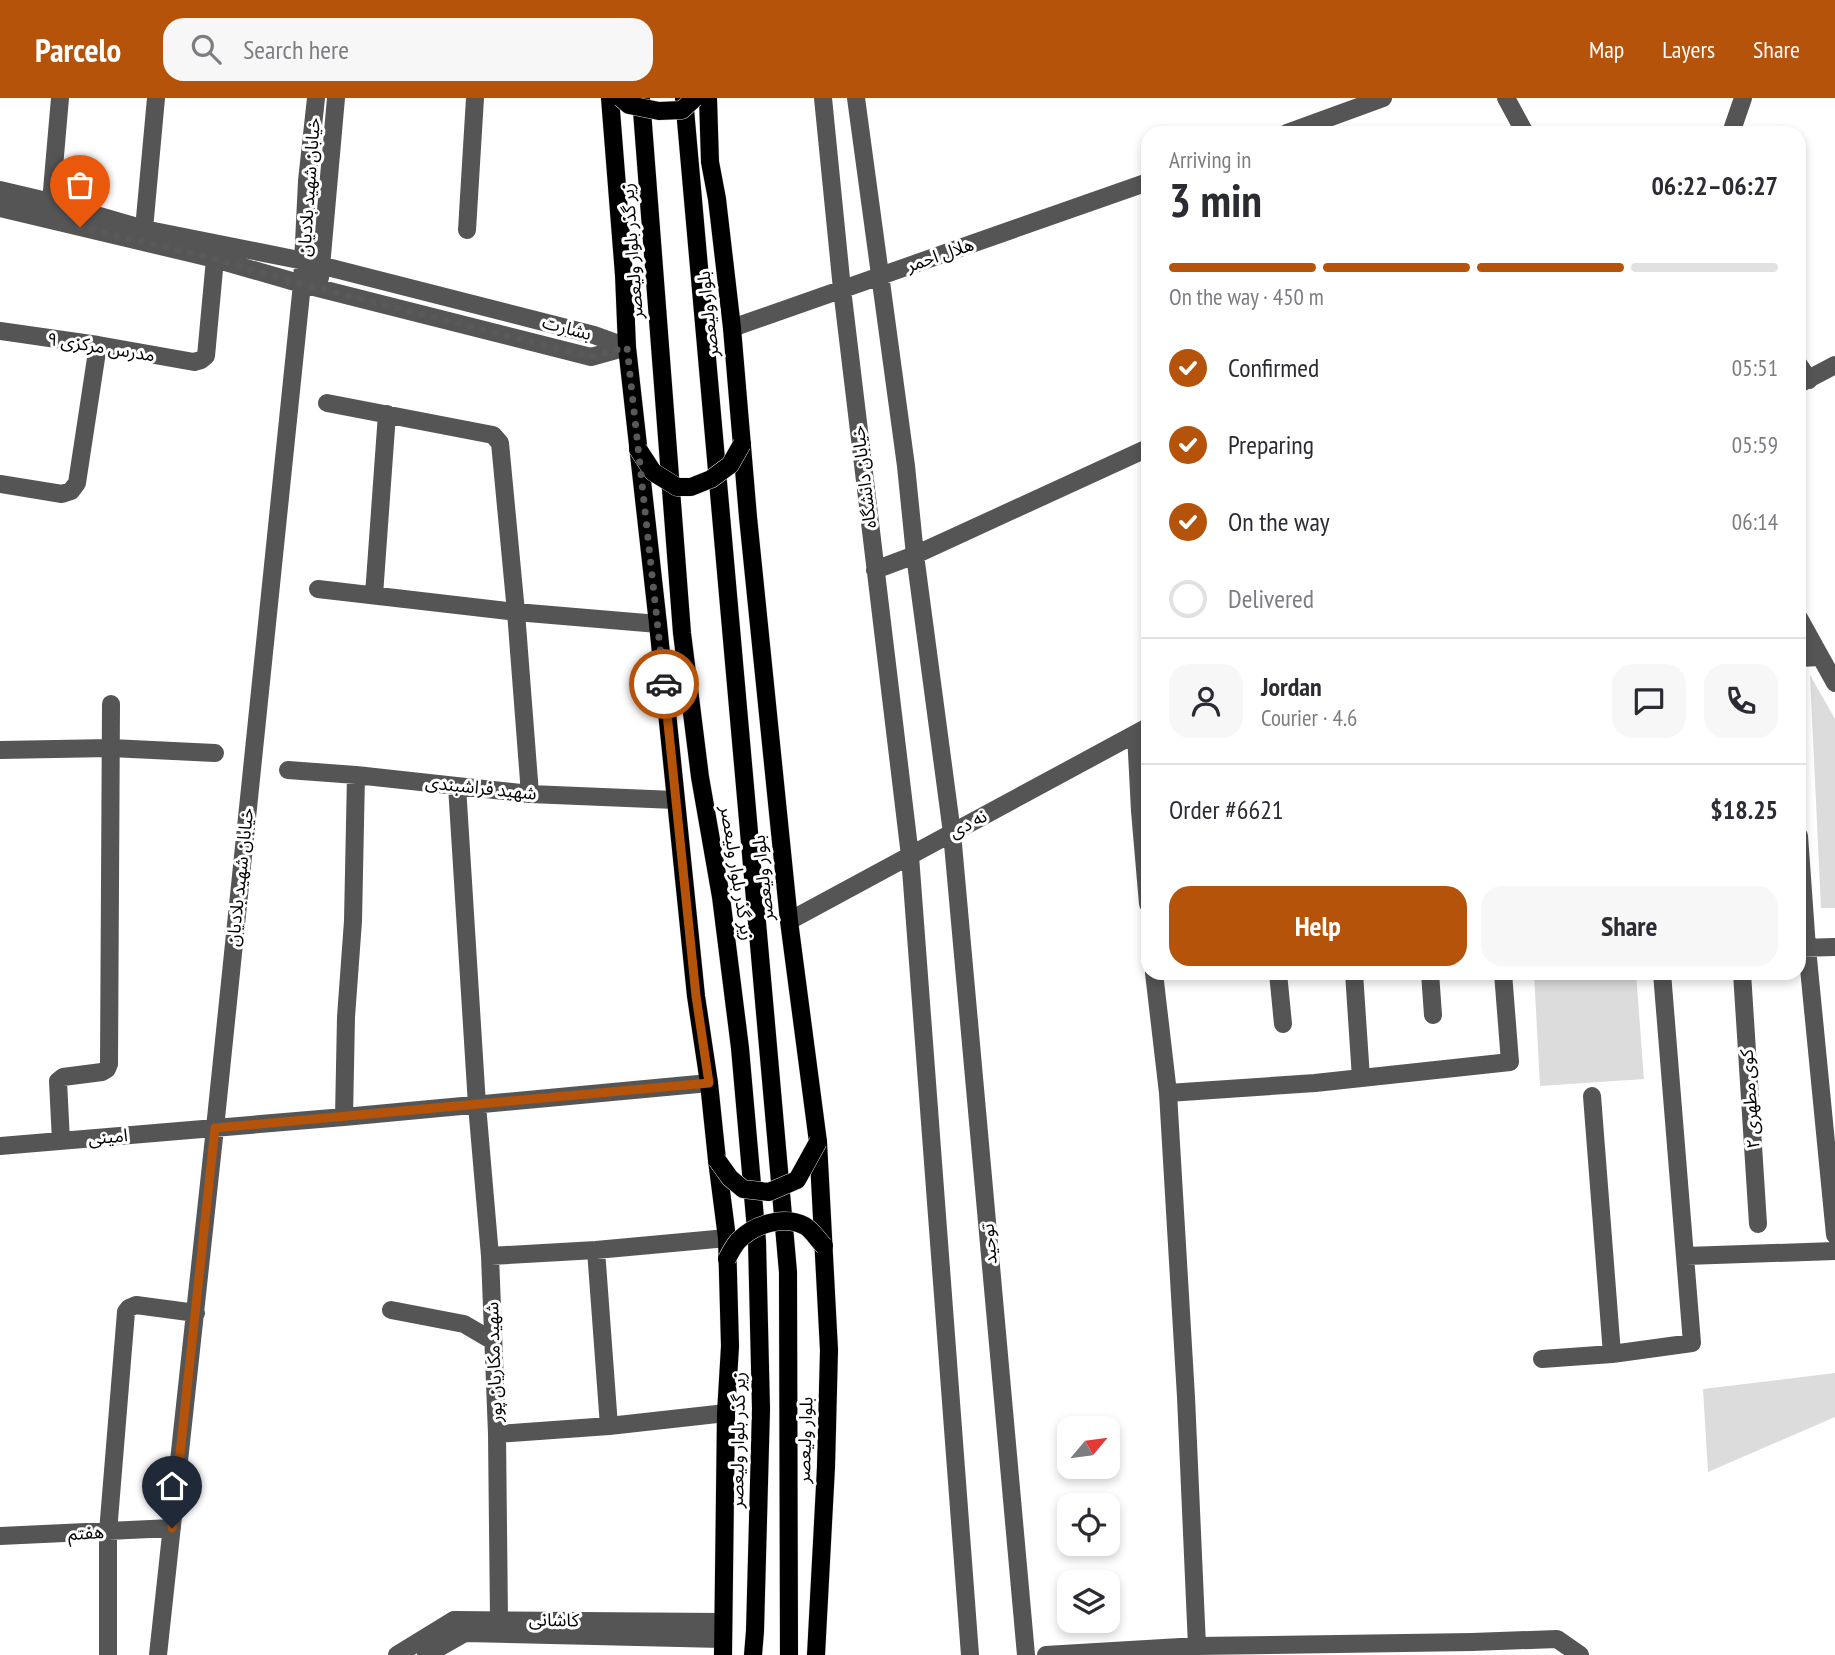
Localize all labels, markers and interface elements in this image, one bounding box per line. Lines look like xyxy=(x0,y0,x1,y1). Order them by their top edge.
search box xyxy=(163,18,653,81)
text: Parcelo xyxy=(35,28,121,71)
icon: search xyxy=(187,30,225,68)
text: Search here xyxy=(243,33,349,66)
text: Map xyxy=(1589,34,1624,65)
text: Layers xyxy=(1662,34,1715,65)
text: Share xyxy=(1753,34,1800,65)
street label: خیابان شهید بلادیان xyxy=(292,117,325,257)
text: Arriving in xyxy=(1169,145,1251,174)
pin xyxy=(50,155,110,227)
icon: bag xyxy=(61,166,99,204)
text: 06:22–06:27 xyxy=(1651,169,1778,202)
text: 3 min xyxy=(1169,170,1262,230)
street label: زیر گذر بلوار ولیعصر xyxy=(615,182,648,321)
street label: هلال احمر xyxy=(902,232,977,277)
street label: بلوار ولیعصر xyxy=(692,270,724,359)
text: On the way · 450 m xyxy=(1169,282,1324,311)
street label: بشارت xyxy=(540,310,594,345)
street label: مدرس مرکزی ۹ xyxy=(46,327,157,366)
icon: check xyxy=(1169,349,1207,387)
text: Confirmed xyxy=(1228,351,1319,384)
text: 05:51 xyxy=(1732,353,1778,382)
street label: خیابان دانشگاه xyxy=(846,424,881,530)
icon: check xyxy=(1169,426,1207,464)
text: Preparing xyxy=(1228,428,1314,461)
text: 05:59 xyxy=(1732,430,1778,459)
icon: check xyxy=(1169,503,1207,541)
text: On the way xyxy=(1228,505,1330,538)
text: 06:14 xyxy=(1732,507,1778,536)
text: Delivered xyxy=(1228,582,1314,615)
courier xyxy=(629,649,699,719)
button: person xyxy=(1169,664,1243,738)
button: chat xyxy=(1612,664,1686,738)
button: phone xyxy=(1704,664,1778,738)
icon: car xyxy=(645,665,683,703)
text: Jordan xyxy=(1261,670,1322,703)
text: Courier · 4.6 xyxy=(1261,703,1357,732)
street label: شهید فراشبندی xyxy=(424,770,538,805)
text: Order #6621 xyxy=(1169,793,1284,826)
text: $18.25 xyxy=(1710,793,1778,826)
street label: زیر گذر بلوار ولیعصر xyxy=(715,803,760,942)
street label: نه دی xyxy=(945,804,991,843)
street label: خیابان شهید بلادیان xyxy=(221,806,258,947)
street label: بلوار ولیعصر xyxy=(747,834,779,923)
button: Help xyxy=(1169,886,1467,966)
button: Share xyxy=(1481,886,1778,966)
street label: کوی مطهری ۲ xyxy=(1735,1048,1764,1150)
street label: امینی xyxy=(87,1123,129,1150)
street label: توحید xyxy=(975,1223,1002,1265)
street label: شهید مکاریان پور xyxy=(480,1301,507,1424)
street label: زیر گذر بلوار ولیعصر xyxy=(725,1372,750,1509)
street label: بلوار ولیعصر xyxy=(791,1396,818,1485)
north arrow xyxy=(1057,1416,1120,1479)
map controls xyxy=(1057,1416,1120,1633)
pin xyxy=(142,1456,202,1528)
icon: home xyxy=(153,1467,191,1505)
button: locate xyxy=(1057,1493,1120,1556)
street label: هفتم xyxy=(67,1520,105,1547)
button: layers xyxy=(1057,1570,1120,1633)
street label: کاشانی xyxy=(529,1608,580,1631)

